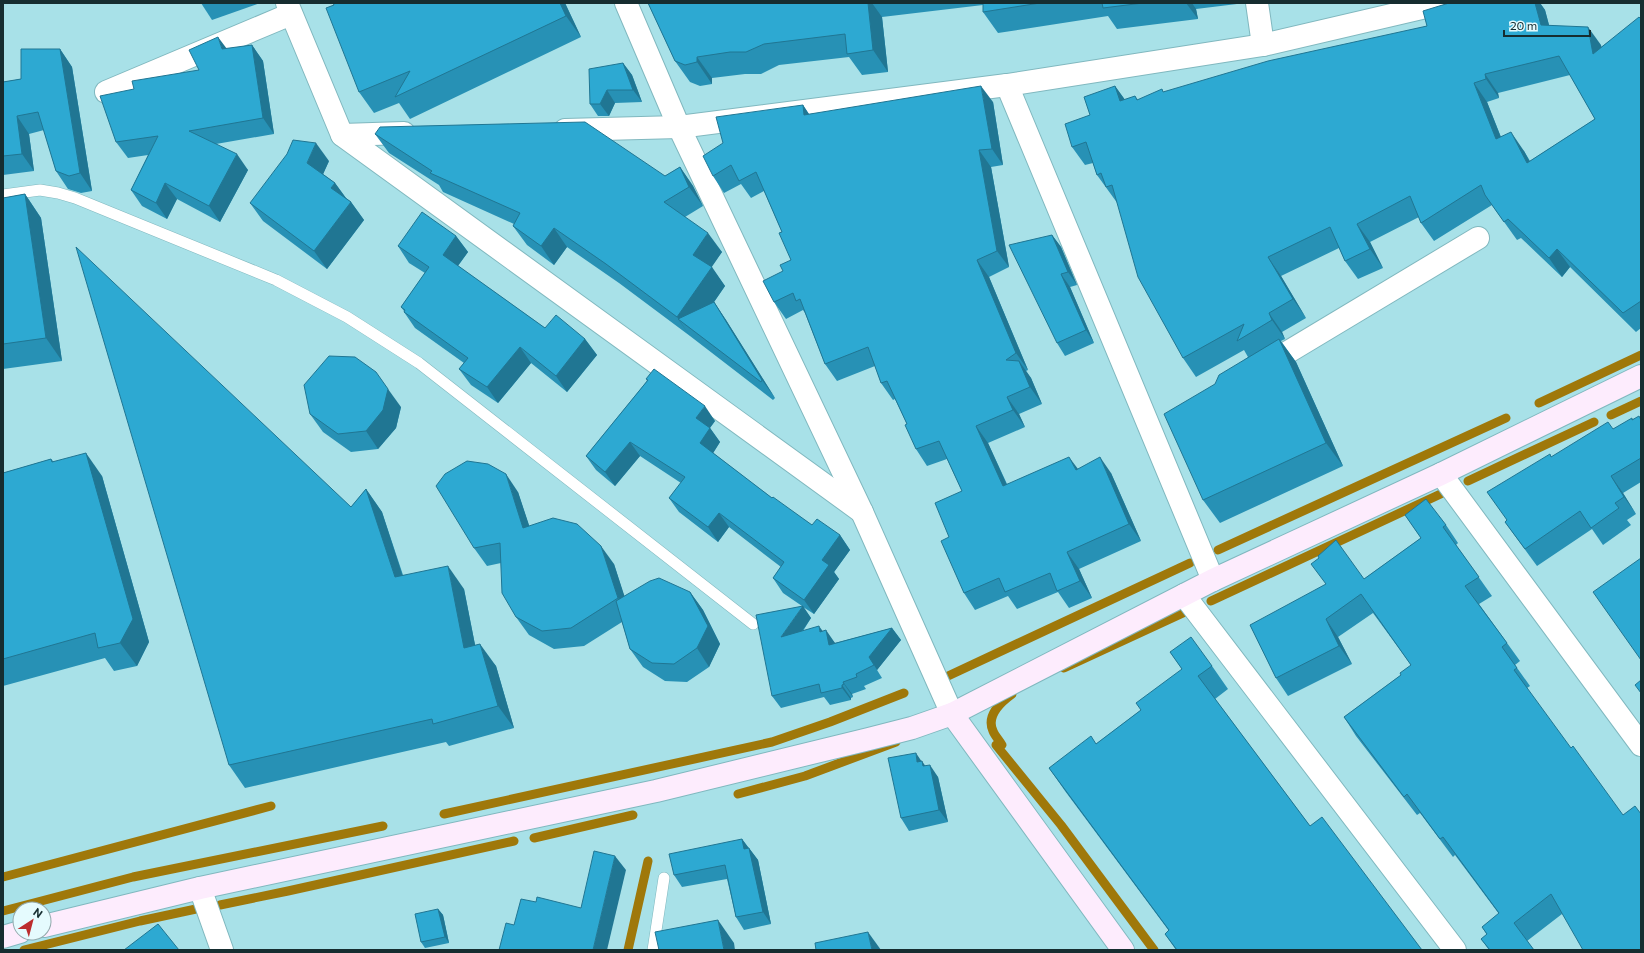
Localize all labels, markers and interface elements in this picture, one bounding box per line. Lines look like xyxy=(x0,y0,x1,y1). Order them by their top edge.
scale bar xyxy=(1504,12,1590,38)
text: 20 m xyxy=(1510,18,1537,32)
north arrow xyxy=(12,901,52,941)
text: N xyxy=(31,905,45,920)

